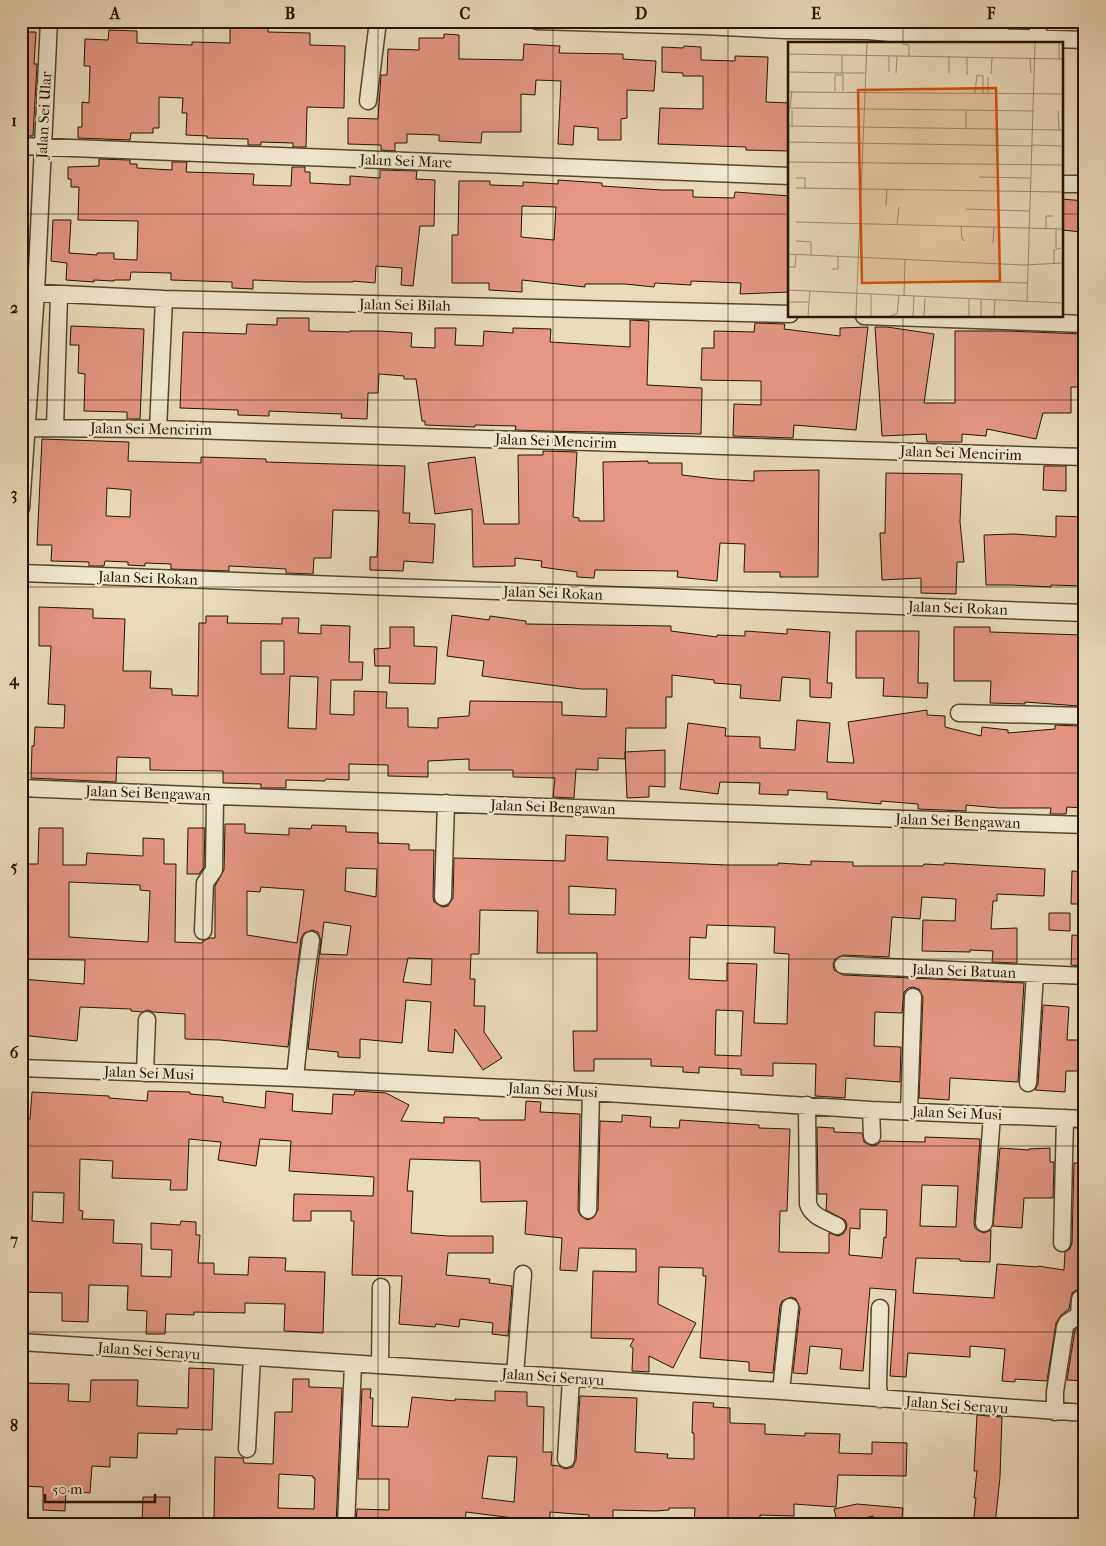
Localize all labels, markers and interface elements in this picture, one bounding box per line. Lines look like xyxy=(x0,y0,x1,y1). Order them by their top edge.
text: A xyxy=(109,4,121,23)
text: B xyxy=(285,4,295,23)
text: C xyxy=(460,4,471,23)
text: D xyxy=(635,4,647,23)
text: E xyxy=(811,4,821,23)
text: F xyxy=(986,4,996,23)
inset map xyxy=(788,42,1064,318)
street label: Jalan Sei Ular xyxy=(33,70,55,160)
text: 1 xyxy=(11,111,17,130)
street label: Jalan Sei Mare xyxy=(358,150,453,172)
street label: Jalan Sei Bilah xyxy=(358,295,452,315)
text: 2 xyxy=(10,298,18,317)
street label: Jalan Sei Mencirim xyxy=(89,419,213,439)
street label: Jalan Sei Mencirim xyxy=(494,430,618,452)
street label: Jalan Sei Mencirim xyxy=(899,442,1023,464)
text: 3 xyxy=(11,484,17,504)
street label: Jalan Sei Rokan xyxy=(97,567,198,589)
street label: Jalan Sei Rokan xyxy=(502,582,603,604)
street label: Jalan Sei Rokan xyxy=(907,597,1008,619)
text: 4 xyxy=(8,670,20,690)
street label: Jalan Sei Bengawan xyxy=(84,782,211,804)
street label: Jalan Sei Bengawan xyxy=(489,796,616,818)
street label: Jalan Sei Bengawan xyxy=(894,810,1021,832)
text: 5 xyxy=(11,857,18,876)
street label: Jalan Sei Batuan xyxy=(911,960,1017,982)
text: 6 xyxy=(10,1043,19,1062)
street label: Jalan Sei Musi xyxy=(103,1062,195,1084)
street label: Jalan Sei Musi xyxy=(507,1079,599,1101)
street label: Jalan Sei Musi xyxy=(911,1102,1003,1124)
text: 7 xyxy=(9,1230,18,1249)
street label: Jalan Sei Serayu xyxy=(96,1338,201,1364)
street label: Jalan Sei Serayu xyxy=(500,1364,605,1390)
street label: Jalan Sei Serayu xyxy=(904,1392,1009,1418)
text: 8 xyxy=(10,1416,18,1435)
scale bar xyxy=(45,1471,155,1503)
text: 50 m xyxy=(52,1480,83,1498)

